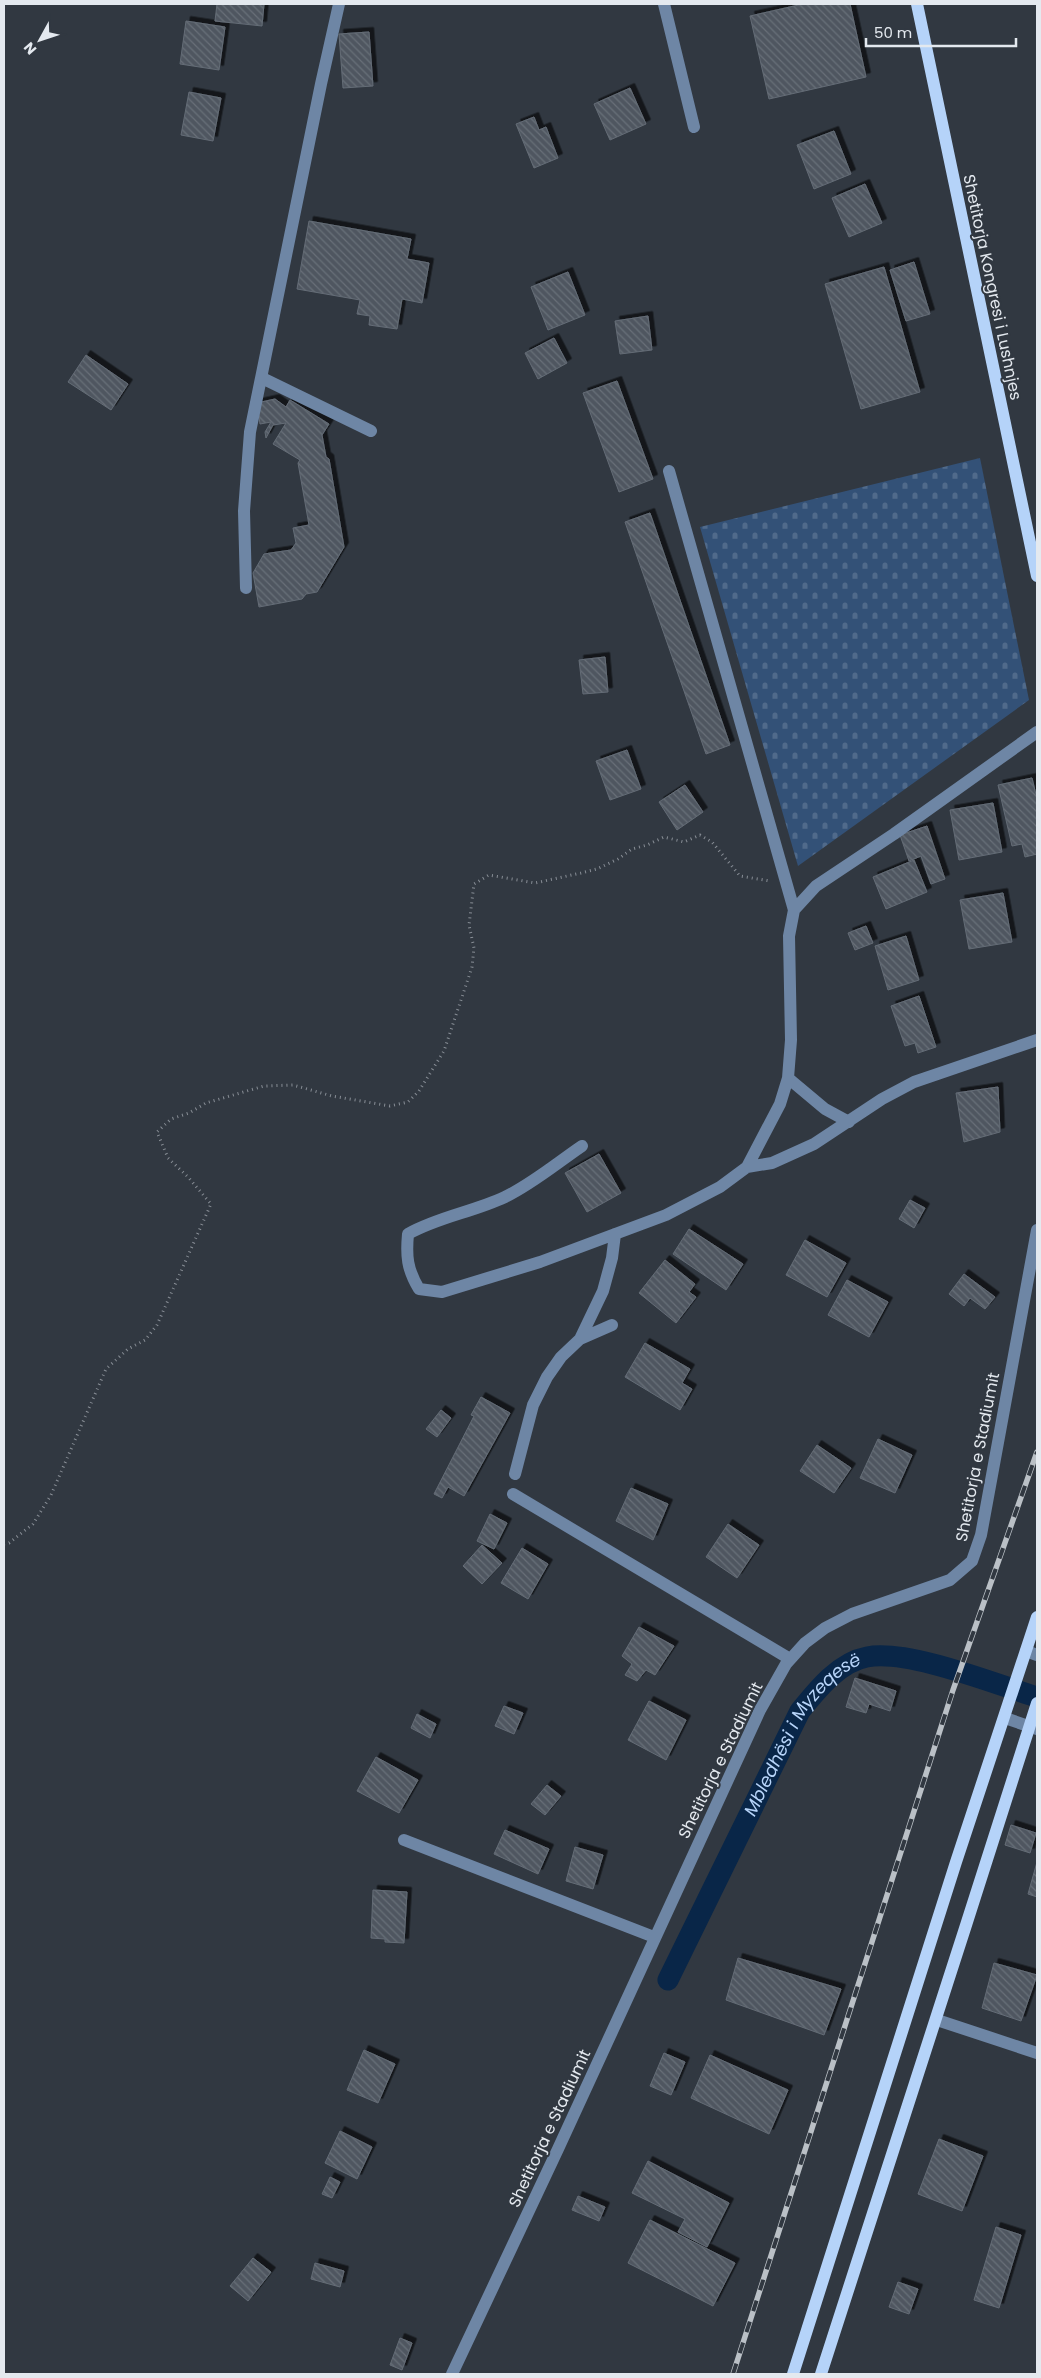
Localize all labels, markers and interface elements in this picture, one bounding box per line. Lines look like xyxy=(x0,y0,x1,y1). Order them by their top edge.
north arrow xyxy=(15,15,65,65)
scale bar xyxy=(866,15,1016,47)
text: 50 m xyxy=(874,22,912,43)
text: N xyxy=(19,38,41,59)
street label: Shetitorja Kongresi i Lushnjes xyxy=(957,172,1028,402)
street label: Shetitorja e Stadiumit xyxy=(950,1370,1005,1544)
water label: Mbledhësi i Myzeqesë xyxy=(737,1647,864,1820)
street label: Shetitorja e Stadiumit xyxy=(672,1678,769,1842)
street label: Shetitorja e Stadiumit xyxy=(503,2045,596,2211)

